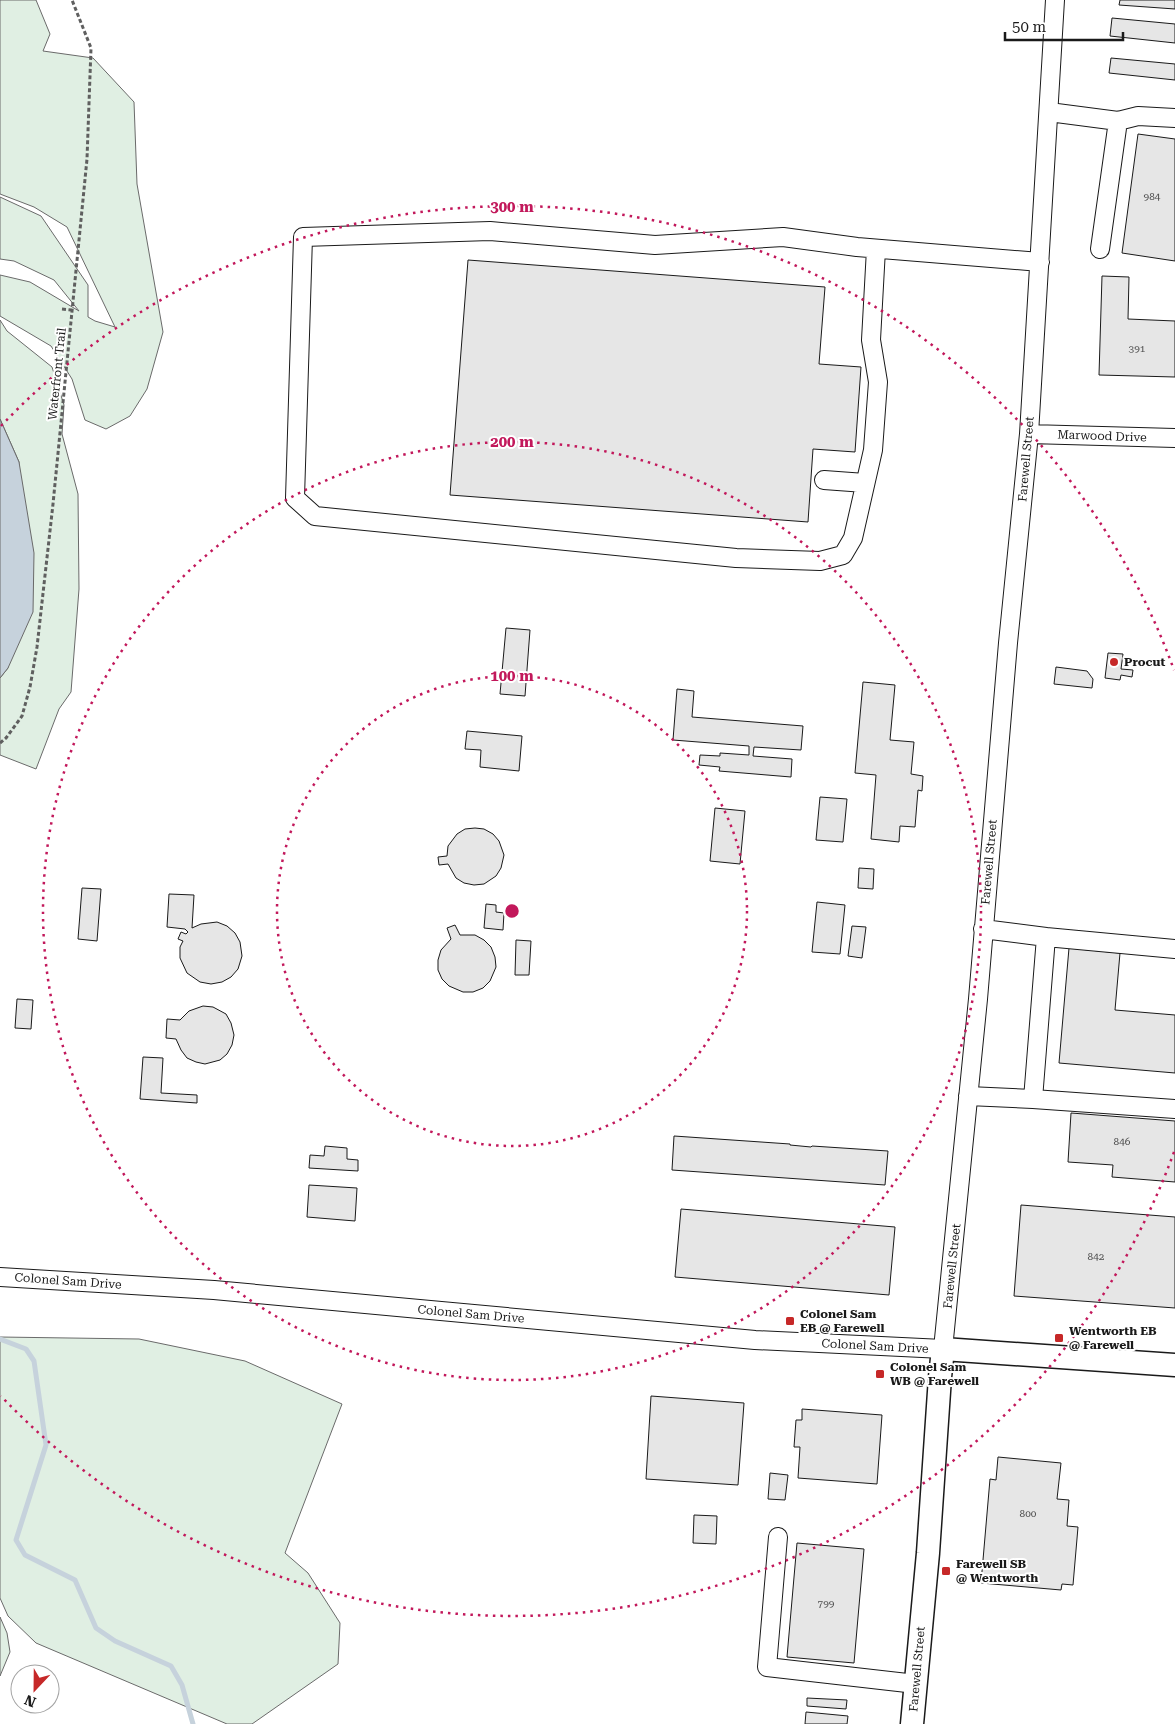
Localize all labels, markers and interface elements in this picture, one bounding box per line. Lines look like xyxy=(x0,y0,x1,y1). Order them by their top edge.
scale bar xyxy=(1005,10,1122,42)
text: 50 m xyxy=(1012,18,1047,36)
house number: 984 xyxy=(1144,191,1161,202)
text: 300 m xyxy=(490,198,534,216)
street label: Waterfront Trail xyxy=(45,327,69,421)
house number: 391 xyxy=(1129,343,1146,354)
street label: Farewell Street xyxy=(1015,415,1037,502)
street label: Marwood Drive xyxy=(1057,427,1147,445)
text: 200 m xyxy=(490,433,534,451)
place label: Procut xyxy=(1124,655,1165,669)
marker: Procut xyxy=(1108,656,1120,668)
text: 100 m xyxy=(490,667,534,685)
street label: Farewell Street xyxy=(978,818,1000,905)
centre of rings xyxy=(503,902,521,920)
house number: 846 xyxy=(1114,1136,1131,1147)
street label: Farewell Street xyxy=(941,1222,963,1309)
house number: 842 xyxy=(1088,1251,1105,1262)
street label: Colonel Sam Drive xyxy=(14,1270,122,1292)
street label: Colonel Sam Drive xyxy=(417,1302,526,1326)
place label: Colonel Sam EB @ Farewell xyxy=(800,1307,885,1335)
marker: Colonel Sam EB @ Farewell xyxy=(784,1315,796,1327)
place label: Wentworth EB @ Farewell xyxy=(1069,1324,1157,1352)
marker: Wentworth EB @ Farewell xyxy=(1053,1332,1065,1344)
street label: Colonel Sam Drive xyxy=(821,1336,929,1356)
place label: Colonel Sam WB @ Farewell xyxy=(890,1360,979,1388)
marker: Colonel Sam WB @ Farewell xyxy=(874,1368,886,1380)
house number: 800 xyxy=(1020,1508,1037,1519)
place label: Farewell SB @ Wentworth xyxy=(956,1557,1038,1585)
marker: Farewell SB @ Wentworth xyxy=(940,1565,952,1577)
house number: 799 xyxy=(818,1598,835,1609)
street label: Farewell Street xyxy=(906,1625,928,1712)
north arrow xyxy=(10,1664,60,1714)
text: N xyxy=(22,1692,38,1710)

